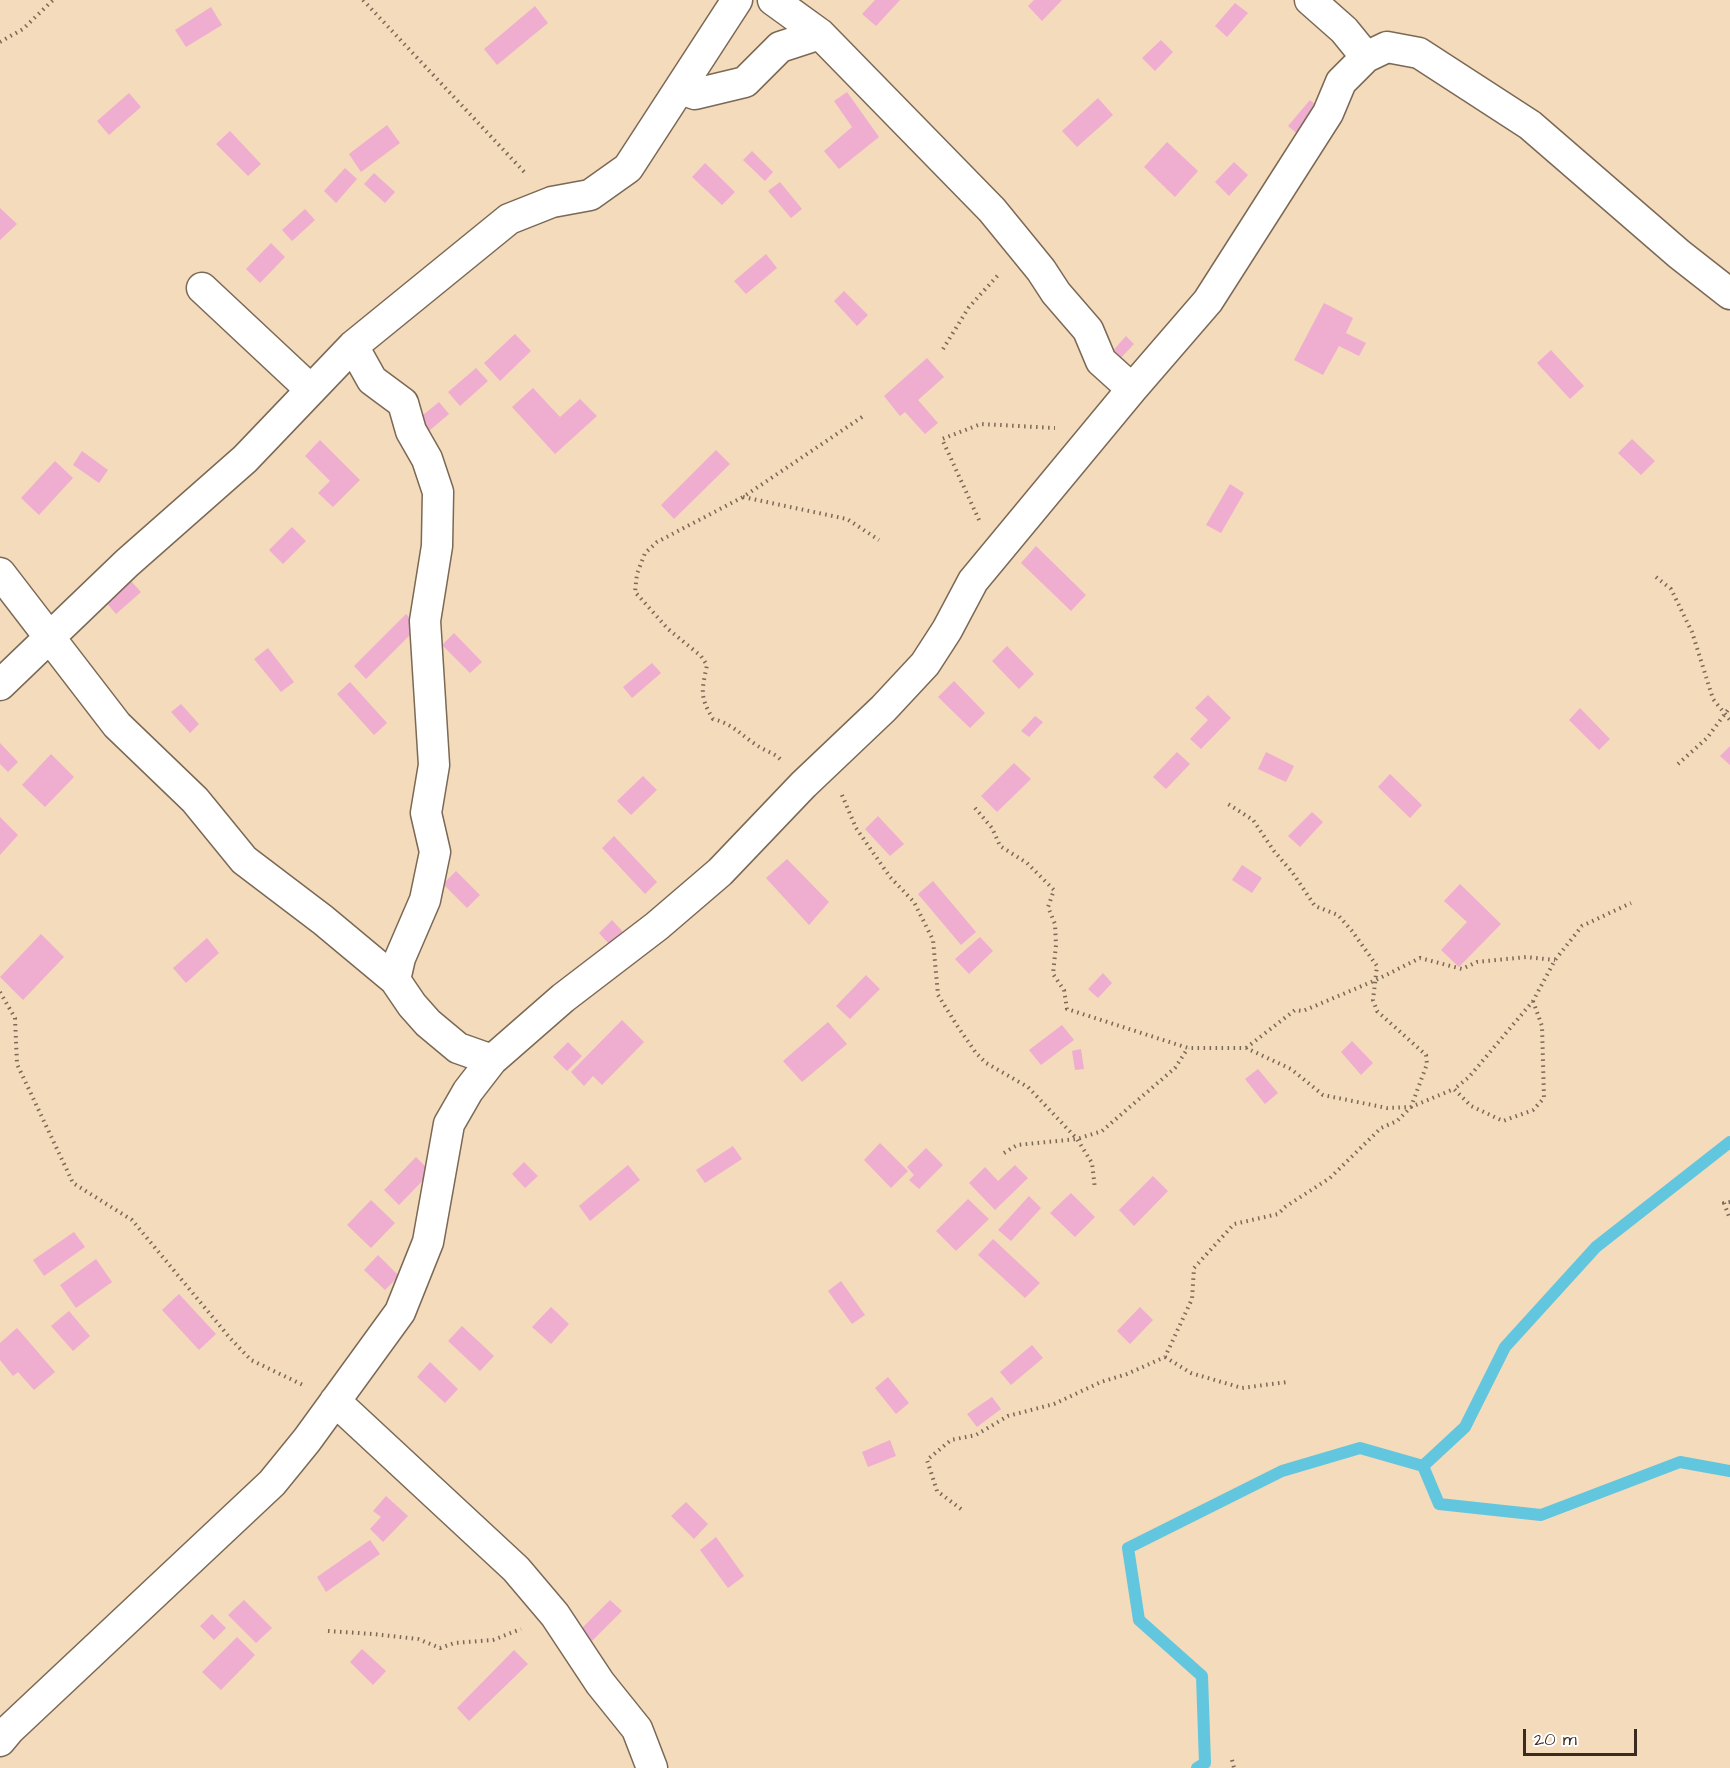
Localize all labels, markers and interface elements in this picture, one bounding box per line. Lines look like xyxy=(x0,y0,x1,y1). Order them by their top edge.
scale bar xyxy=(1526,1717,1640,1755)
text: 20 m xyxy=(1534,1727,1577,1752)

